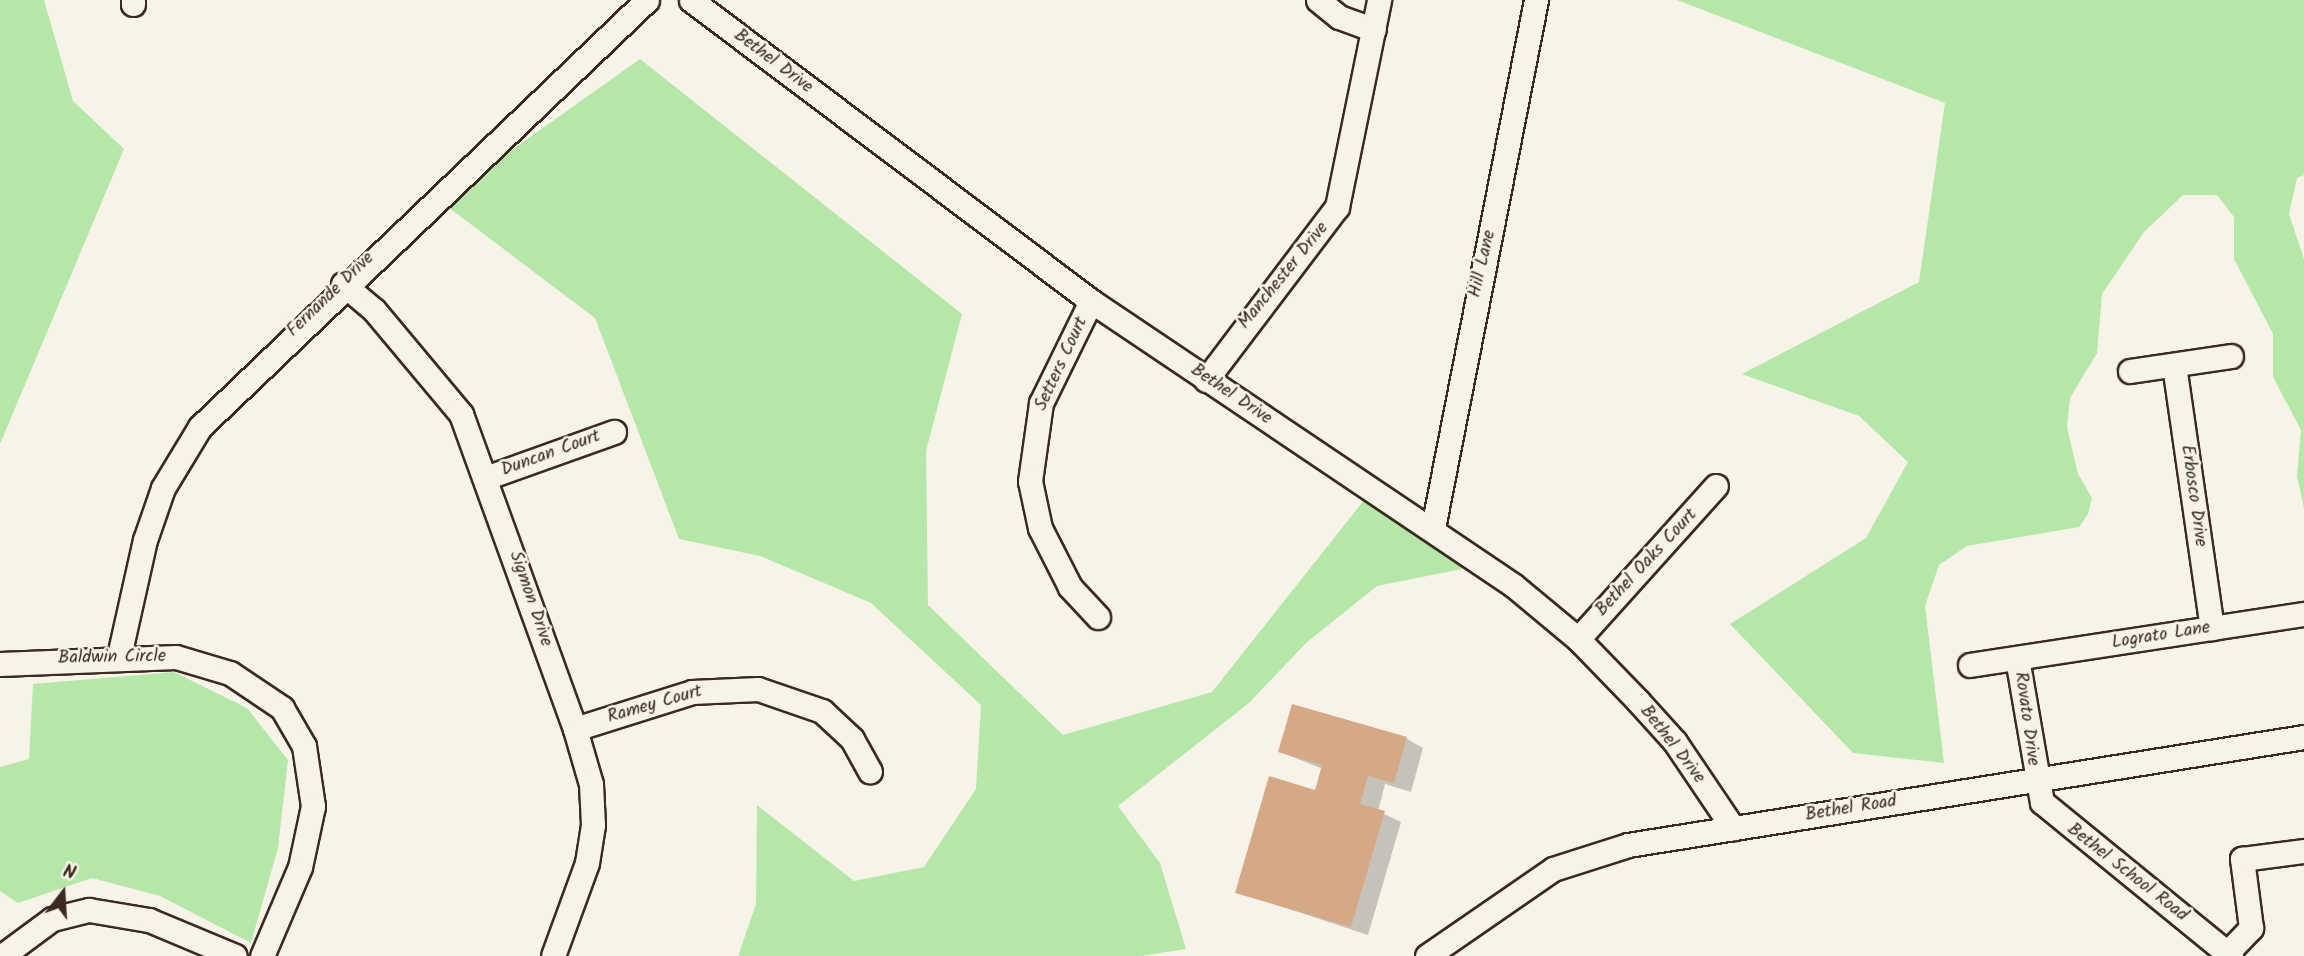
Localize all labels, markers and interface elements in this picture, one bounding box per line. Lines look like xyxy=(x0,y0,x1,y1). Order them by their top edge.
street label: Bethel Drive xyxy=(729,25,817,99)
street label: Manchester Drive xyxy=(1234,218,1334,334)
street label: Hill Lane xyxy=(1465,228,1501,300)
street label: Fernande Drive xyxy=(283,248,379,342)
street label: Setters Court xyxy=(1031,314,1093,414)
street label: Bethel Drive xyxy=(1186,360,1276,430)
street label: Duncan Court xyxy=(499,426,603,482)
street label: Erbosco Drive xyxy=(2175,444,2211,548)
street label: Bethel Oaks Court xyxy=(1592,505,1702,621)
street label: Sigmon Drive xyxy=(504,549,556,649)
street label: Lograto Lane xyxy=(2110,618,2212,654)
street label: Baldwin Circle xyxy=(58,646,166,670)
street label: Rovato Drive xyxy=(2009,671,2043,767)
street label: Ramey Court xyxy=(605,681,705,729)
street label: Bethel Drive xyxy=(1635,702,1709,788)
street label: Bethel Road xyxy=(1804,791,1898,827)
street label: Bethel School Road xyxy=(2062,819,2192,927)
text: N xyxy=(59,857,79,889)
north arrow xyxy=(28,858,98,928)

